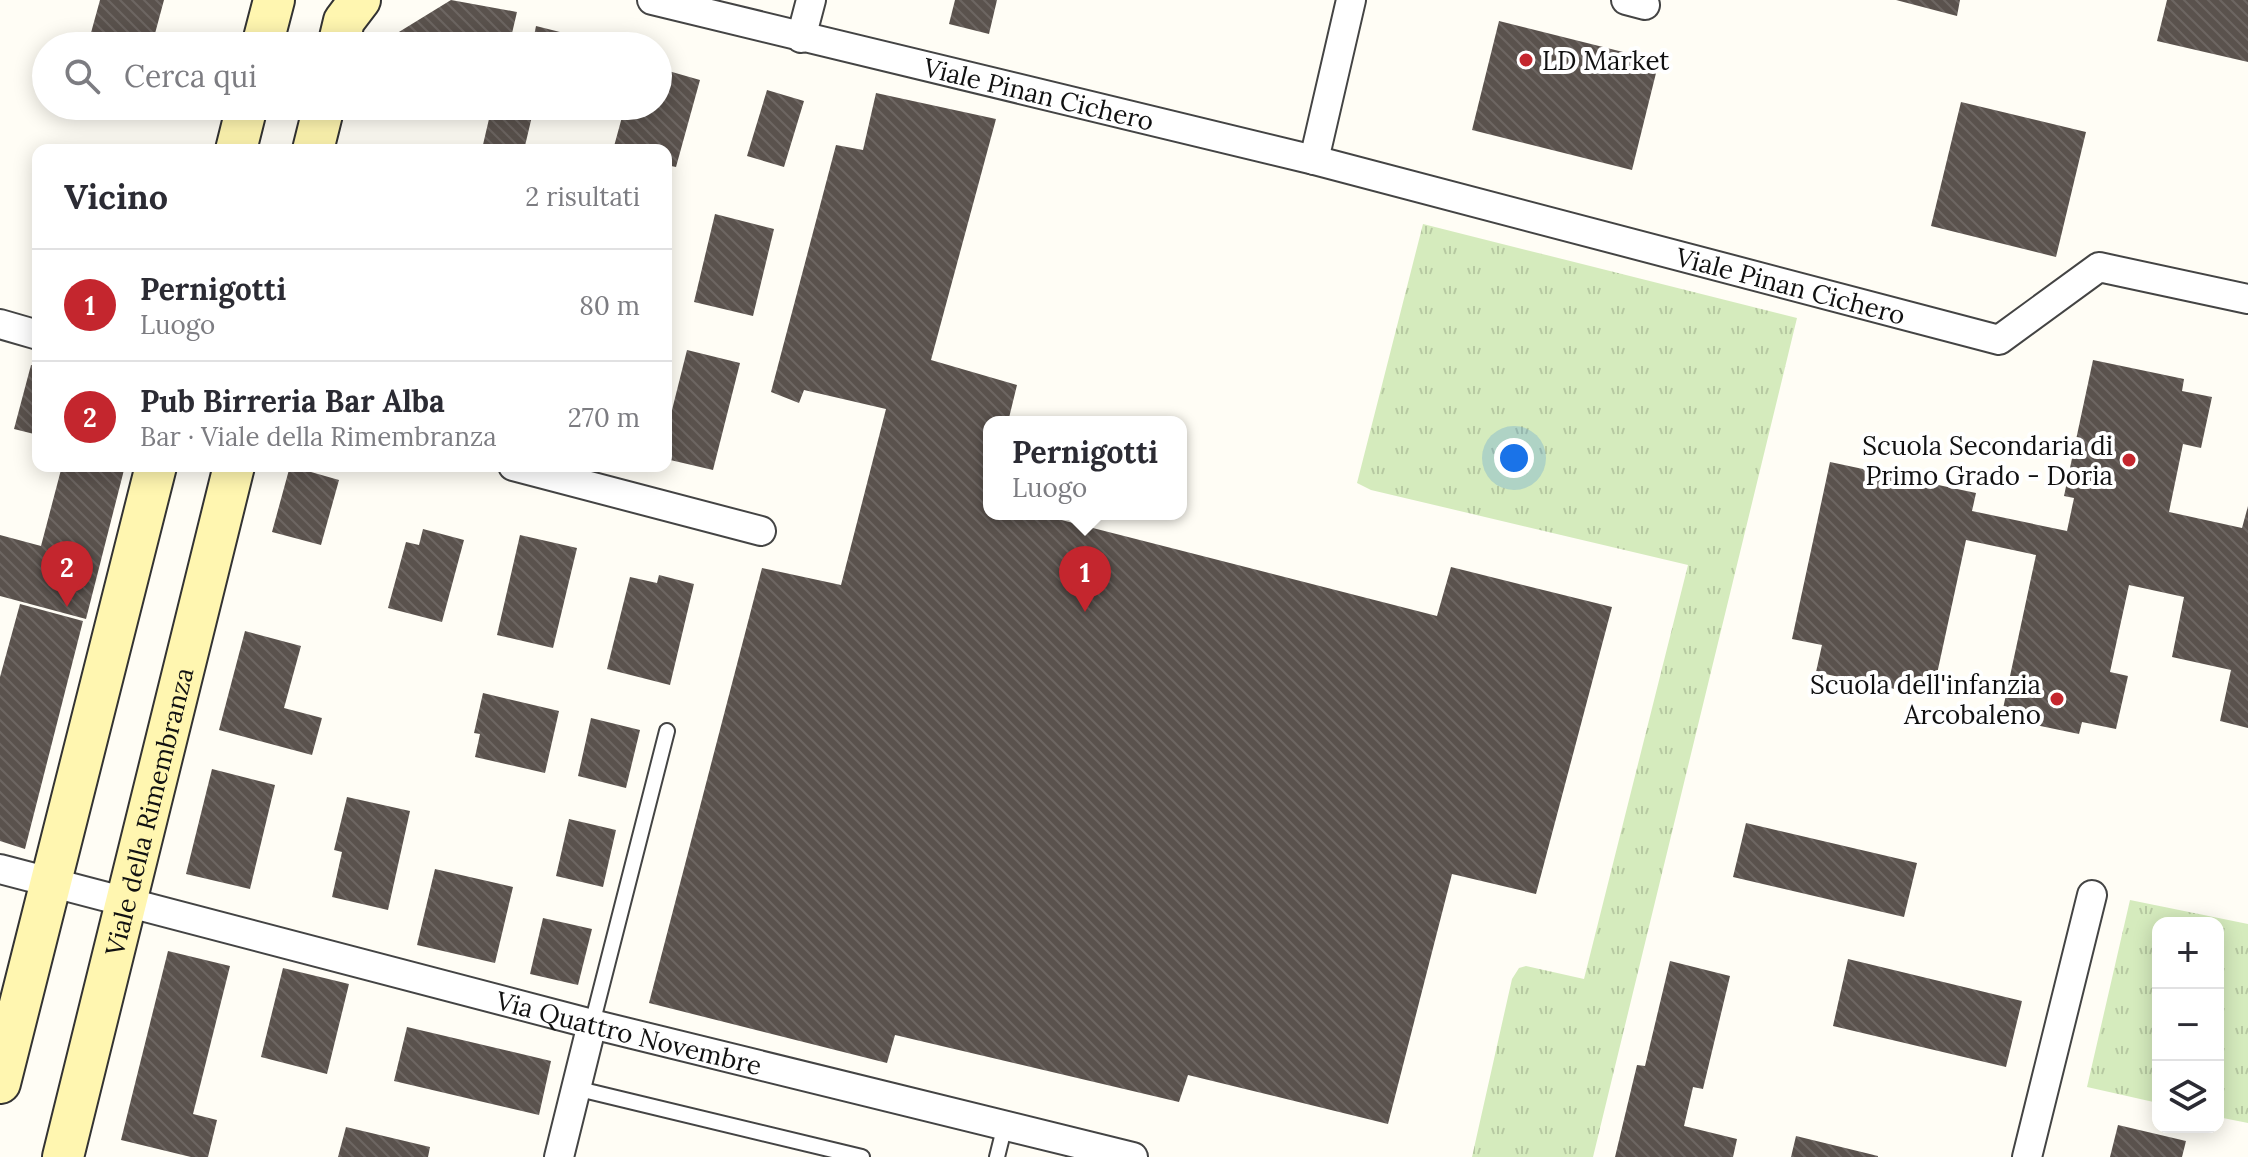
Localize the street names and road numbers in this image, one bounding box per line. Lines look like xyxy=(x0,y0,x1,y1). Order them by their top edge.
street label: Viale Pinan Cichero xyxy=(920,50,1157,137)
street label: Viale Pinan Cichero xyxy=(1672,239,1909,331)
street label: Viale della Rimembranza xyxy=(97,664,200,960)
street label: Via Quattro Novembre xyxy=(492,983,765,1082)

